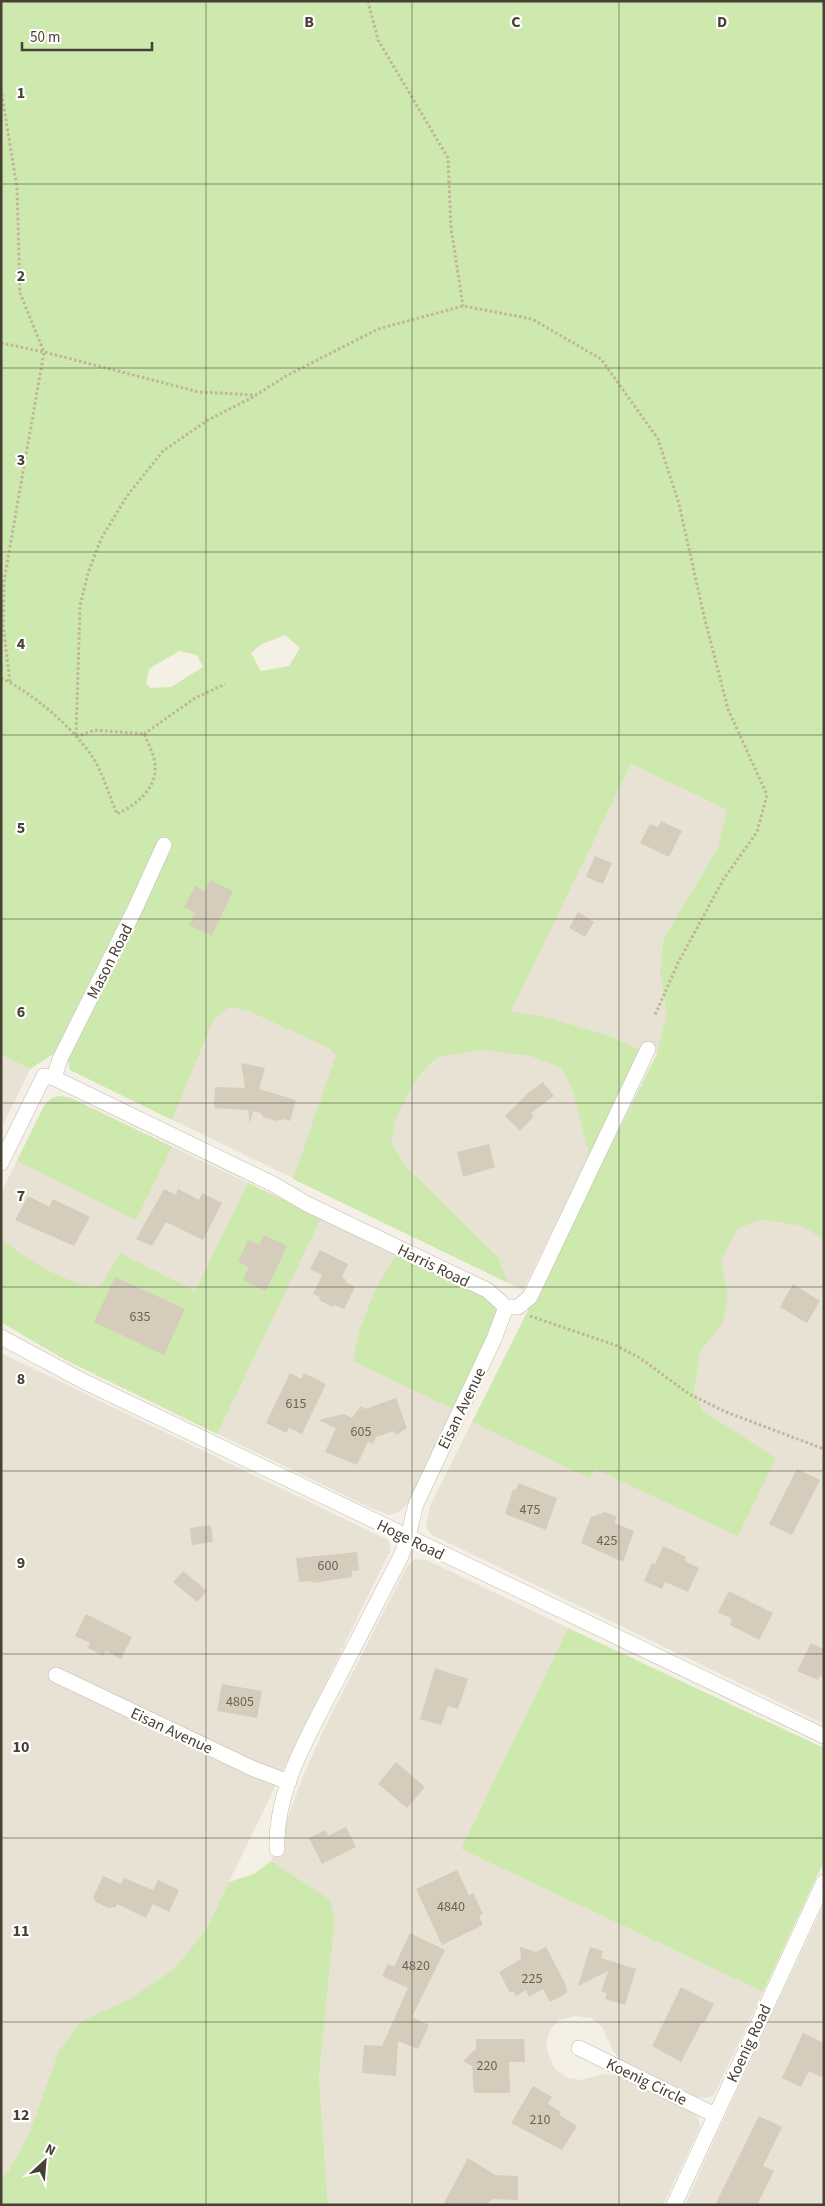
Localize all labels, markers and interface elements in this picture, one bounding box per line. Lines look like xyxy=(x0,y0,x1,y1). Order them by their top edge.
text: B xyxy=(304,11,314,33)
text: C xyxy=(511,11,521,33)
text: D xyxy=(717,11,727,33)
scale bar xyxy=(22,20,152,52)
text: 50 m xyxy=(30,27,60,48)
text: 1 xyxy=(17,82,25,104)
text: 2 xyxy=(17,265,25,287)
text: 3 xyxy=(17,449,25,471)
text: 4 xyxy=(17,633,26,655)
text: 5 xyxy=(17,817,25,839)
street label: Mason Road xyxy=(82,920,138,1003)
text: 6 xyxy=(17,1001,25,1023)
text: 7 xyxy=(17,1185,25,1207)
street label: Harris Road xyxy=(394,1239,473,1293)
house number: 635 xyxy=(130,1307,150,1327)
street label: Eisan Avenue xyxy=(433,1364,491,1453)
text: 8 xyxy=(17,1368,25,1390)
house number: 615 xyxy=(286,1394,306,1414)
house number: 605 xyxy=(351,1422,371,1442)
house number: 475 xyxy=(520,1500,540,1520)
street label: Hoge Road xyxy=(373,1514,448,1566)
house number: 425 xyxy=(597,1531,617,1551)
text: 9 xyxy=(17,1552,25,1574)
house number: 600 xyxy=(318,1556,338,1576)
house number: 4805 xyxy=(226,1692,254,1712)
street label: Eisan Avenue xyxy=(127,1702,216,1760)
text: 10 xyxy=(13,1736,29,1758)
house number: 4840 xyxy=(437,1897,465,1917)
text: 11 xyxy=(13,1920,29,1942)
house number: 4820 xyxy=(402,1956,430,1976)
house number: 225 xyxy=(522,1969,542,1989)
street label: Koenig Road xyxy=(721,2001,777,2086)
street label: Koenig Circle xyxy=(602,2053,691,2111)
house number: 220 xyxy=(477,2056,497,2076)
text: 12 xyxy=(13,2104,29,2126)
house number: 210 xyxy=(530,2110,550,2130)
north arrow xyxy=(20,2136,70,2186)
text: N xyxy=(42,2139,59,2161)

